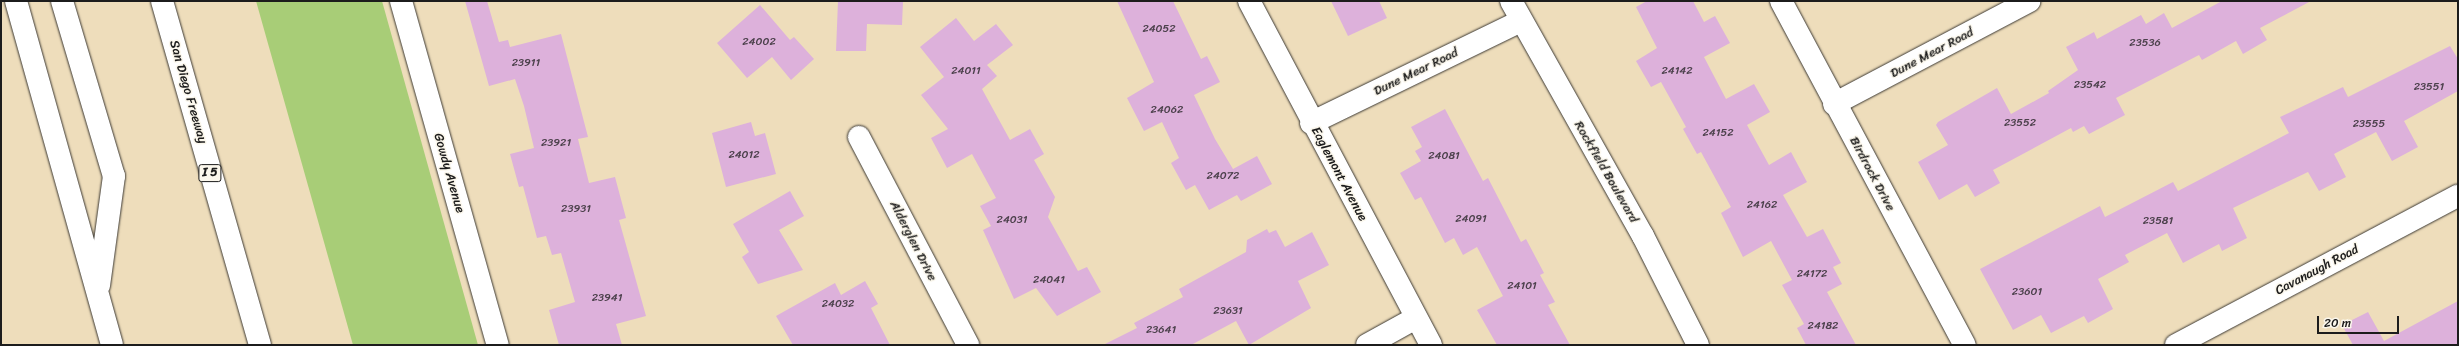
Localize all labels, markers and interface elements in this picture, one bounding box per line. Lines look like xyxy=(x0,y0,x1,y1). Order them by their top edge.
house number: 24052 xyxy=(1142,22,1176,36)
street label: Dune Mear Road xyxy=(1888,24,1976,82)
house number: 24002 xyxy=(742,35,776,49)
house number: 23536 xyxy=(2129,36,2161,50)
street label: San Diego Freeway xyxy=(166,38,210,146)
street label: Dune Mear Road xyxy=(1371,45,1461,99)
house number: 23911 xyxy=(512,56,540,70)
house number: 24011 xyxy=(951,64,981,78)
house number: 24142 xyxy=(1661,64,1693,78)
house number: 23542 xyxy=(2074,78,2106,92)
house number: 23551 xyxy=(2414,80,2444,94)
house number: 24062 xyxy=(1151,103,1183,117)
house number: 23552 xyxy=(2004,116,2036,130)
house number: 23555 xyxy=(2353,117,2385,131)
street label: Rockfield Boulevard xyxy=(1571,118,1641,226)
street label: Eaglemont Avenue xyxy=(1308,124,1370,224)
house number: 24152 xyxy=(1702,126,1734,140)
street label: Gowdy Avenue xyxy=(430,131,468,215)
street label: Birdrock Drive xyxy=(1846,134,1898,214)
house number: 23921 xyxy=(541,136,571,150)
house number: 24012 xyxy=(728,148,760,162)
house number: 24081 xyxy=(1428,149,1460,163)
road number: I 5 xyxy=(198,163,222,183)
house number: 24072 xyxy=(1207,169,1239,183)
street label: Alderglen Drive xyxy=(886,198,940,284)
house number: 24162 xyxy=(1747,198,1777,212)
house number: 23931 xyxy=(561,202,591,216)
house number: 24091 xyxy=(1455,212,1487,226)
house number: 24031 xyxy=(997,213,1027,227)
house number: 23581 xyxy=(2143,214,2173,228)
street label: Cavanaugh Road xyxy=(2273,241,2361,299)
house number: 24172 xyxy=(1797,267,1827,281)
house number: 24041 xyxy=(1033,273,1065,287)
house number: 24101 xyxy=(1507,279,1537,293)
house number: 23601 xyxy=(2012,285,2042,299)
house number: 23941 xyxy=(592,291,622,305)
house number: 24032 xyxy=(822,297,854,311)
house number: 23631 xyxy=(1213,304,1243,318)
scale bar xyxy=(2319,308,2401,334)
text: 20 m xyxy=(2324,312,2351,334)
house number: 24182 xyxy=(1808,319,1838,333)
house number: 23641 xyxy=(1146,323,1176,337)

